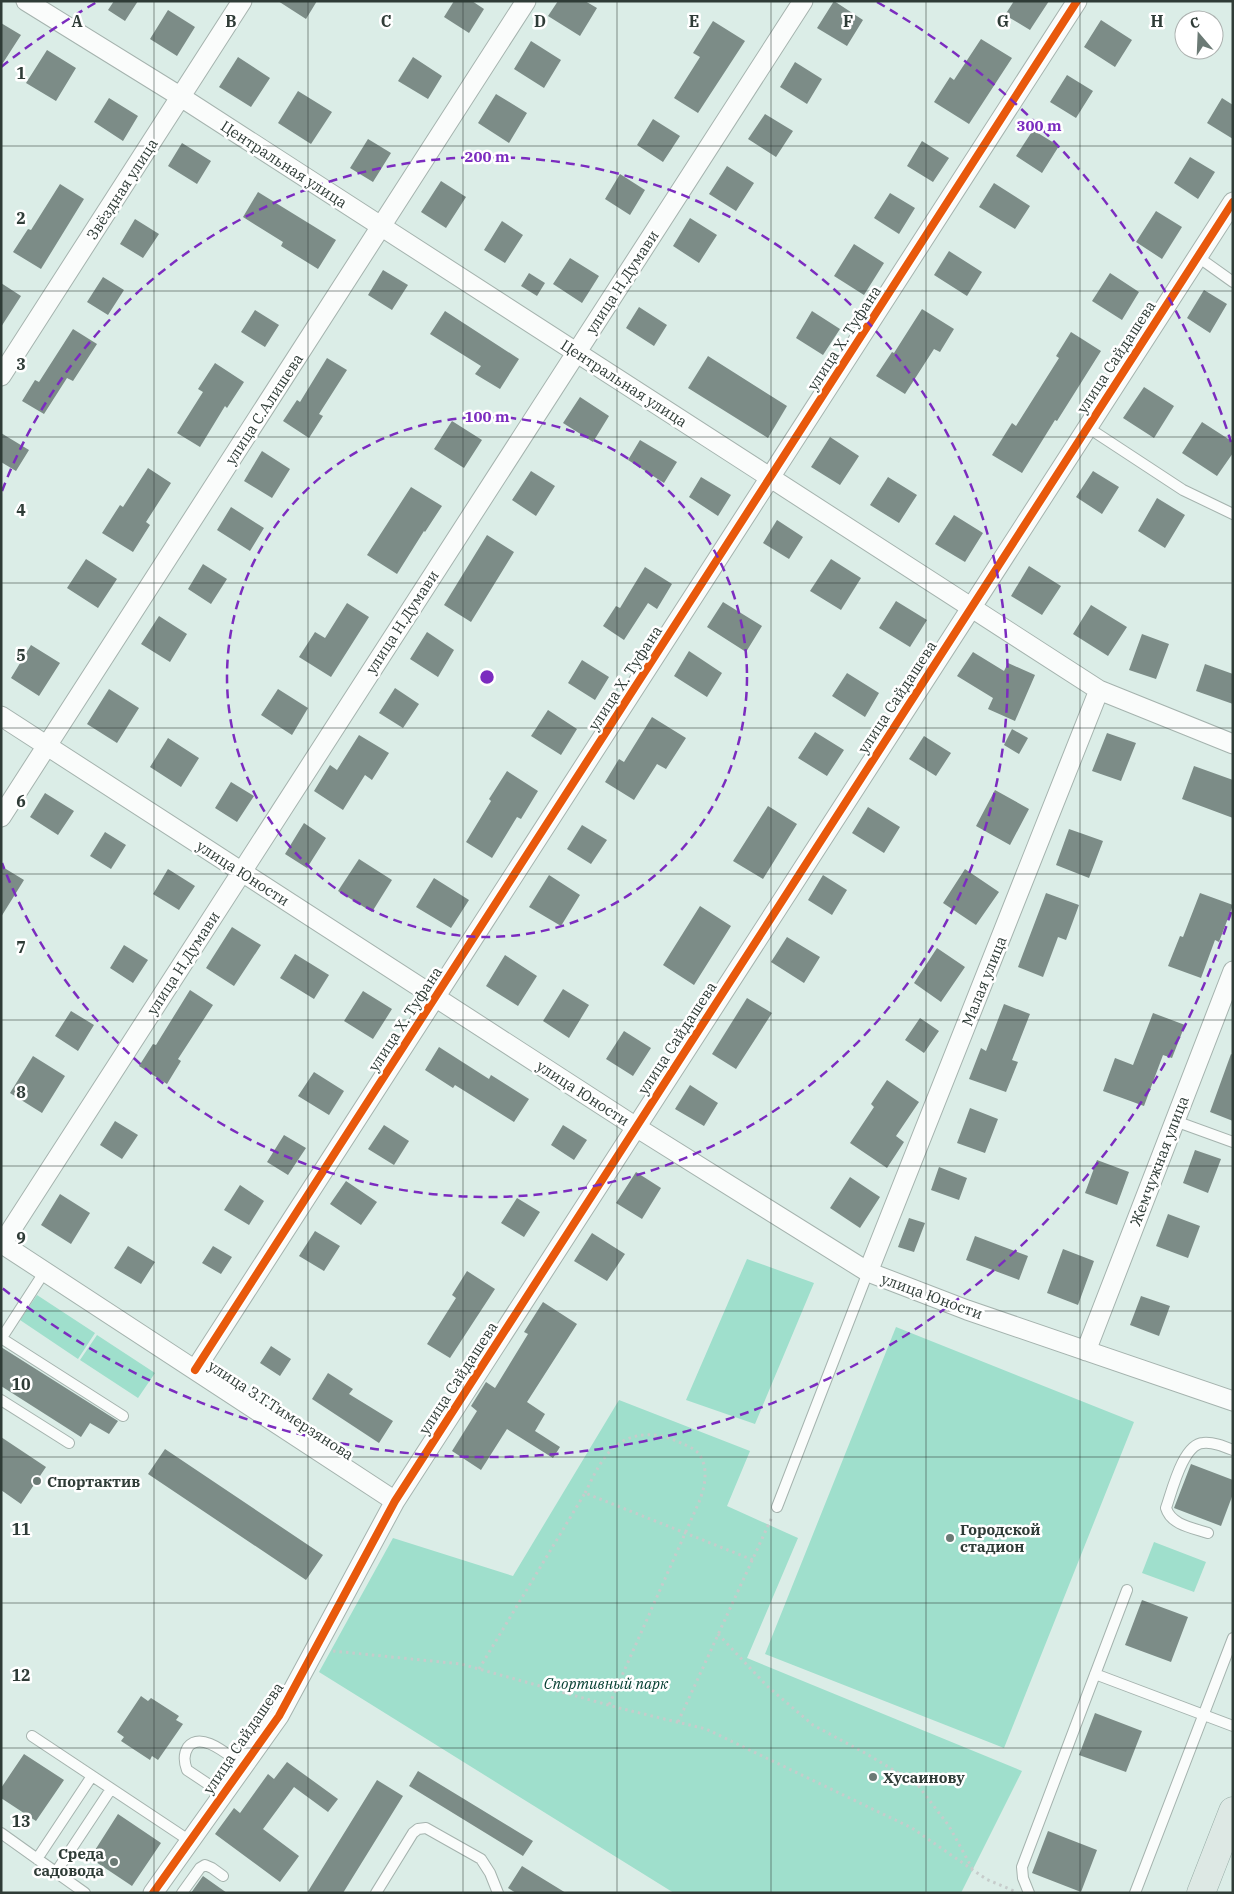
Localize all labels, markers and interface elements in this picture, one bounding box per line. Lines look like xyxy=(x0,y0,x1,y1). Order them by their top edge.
north arrow xyxy=(1174,10,1224,60)
text: A xyxy=(71,11,83,31)
text: B xyxy=(225,11,237,31)
text: C xyxy=(381,11,391,31)
text: D xyxy=(534,11,546,31)
text: E xyxy=(689,11,699,31)
text: F xyxy=(843,11,853,31)
text: G xyxy=(997,11,1009,31)
text: H xyxy=(1151,11,1164,31)
text: С xyxy=(1187,13,1202,33)
text: 1 xyxy=(16,63,26,83)
street label: Центральная улица xyxy=(217,116,351,212)
text: 300 m xyxy=(1016,116,1062,135)
street label: Звёздная улица xyxy=(82,135,162,243)
text: 200 m xyxy=(464,147,510,166)
text: 2 xyxy=(16,208,26,228)
street label: улица Н.Думави xyxy=(581,226,663,338)
street label: улица Х. Туфана xyxy=(803,282,885,394)
street label: улица Сайдашева xyxy=(1072,297,1160,417)
street label: Центральная улица xyxy=(557,335,691,431)
street label: улица С.Алишева xyxy=(221,350,307,468)
text: 3 xyxy=(16,354,26,374)
text: 100 m xyxy=(464,407,510,426)
text: 4 xyxy=(16,500,26,520)
street label: улица Н.Думави xyxy=(361,566,443,678)
street label: улица Х. Туфана xyxy=(584,622,666,734)
street label: улица Сайдашева xyxy=(853,637,941,757)
text: 5 xyxy=(16,645,26,665)
centre of rings xyxy=(478,668,496,686)
text: 6 xyxy=(16,791,26,811)
street label: улица Юности xyxy=(193,836,293,910)
street label: улица Н.Думави xyxy=(142,907,224,1019)
street label: Малая улица xyxy=(957,933,1011,1029)
text: 7 xyxy=(16,937,26,957)
street label: улица Х. Туфана xyxy=(364,963,446,1075)
street label: улица Сайдашева xyxy=(633,978,721,1098)
street label: улица Юности xyxy=(533,1056,633,1130)
text: 8 xyxy=(16,1082,26,1102)
street label: Жемчужная улица xyxy=(1125,1093,1193,1229)
text: 9 xyxy=(16,1228,26,1248)
street label: улица Юности xyxy=(879,1269,985,1323)
street label: улица Сайдашева xyxy=(414,1318,502,1438)
street label: улица З.Т.Тимерзянова xyxy=(205,1356,357,1464)
text: 10 xyxy=(11,1374,31,1394)
place label: Спортактив xyxy=(47,1472,140,1491)
marker: Спортактив xyxy=(31,1475,43,1487)
text: 11 xyxy=(11,1519,31,1539)
place label: Городской стадион xyxy=(960,1520,1041,1556)
marker: Городской стадион xyxy=(944,1532,956,1544)
text: 12 xyxy=(11,1665,31,1685)
park label: Спортивный парк xyxy=(544,1674,669,1693)
street label: улица Сайдашева xyxy=(199,1679,287,1797)
place label: Хусаинову xyxy=(883,1768,965,1787)
marker: Хусаинову xyxy=(867,1771,879,1783)
text: 13 xyxy=(11,1811,31,1831)
place label: Среда садовода xyxy=(33,1844,104,1880)
marker: Среда садовода xyxy=(108,1856,120,1868)

